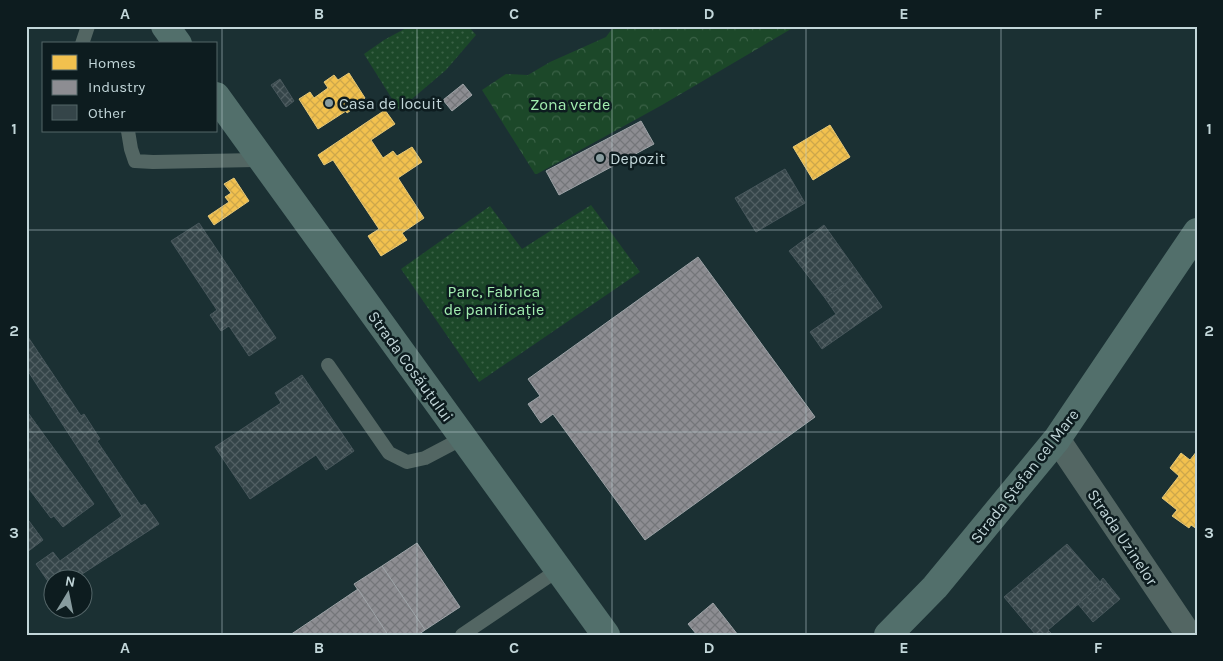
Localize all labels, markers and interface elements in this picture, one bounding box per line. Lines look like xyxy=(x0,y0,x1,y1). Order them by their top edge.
text: A xyxy=(120,4,130,23)
text: B xyxy=(314,4,324,23)
text: C xyxy=(509,4,519,23)
text: D xyxy=(704,4,715,23)
text: E xyxy=(899,4,909,23)
text: F xyxy=(1094,4,1103,23)
legend xyxy=(42,42,218,132)
text: Homes xyxy=(88,54,136,72)
text: Industry xyxy=(88,78,145,96)
place label: Casa de locuit xyxy=(339,94,442,113)
park label: Zona verde xyxy=(530,95,610,114)
marker: Casa de locuit xyxy=(323,97,335,109)
text: Other xyxy=(88,104,126,122)
text: 1 xyxy=(11,119,17,138)
text: 1 xyxy=(1206,119,1212,138)
place label: Depozit xyxy=(610,149,665,168)
marker: Depozit xyxy=(594,152,606,164)
park label: Parc, Fabrica de panificație xyxy=(444,282,544,319)
street label: Strada Cosăuțului xyxy=(364,307,457,425)
text: 2 xyxy=(9,321,19,340)
text: 2 xyxy=(1204,321,1214,340)
street label: Strada Ștefan cel Mare xyxy=(966,405,1083,547)
street label: Strada Uzinelor xyxy=(1083,486,1162,589)
text: 3 xyxy=(9,523,19,542)
text: 3 xyxy=(1204,523,1214,542)
north arrow xyxy=(42,568,92,618)
text: N xyxy=(64,572,77,591)
text: A xyxy=(120,638,130,657)
text: B xyxy=(314,638,324,657)
text: C xyxy=(509,638,519,657)
text: D xyxy=(704,638,715,657)
text: E xyxy=(899,638,909,657)
text: F xyxy=(1094,638,1103,657)

